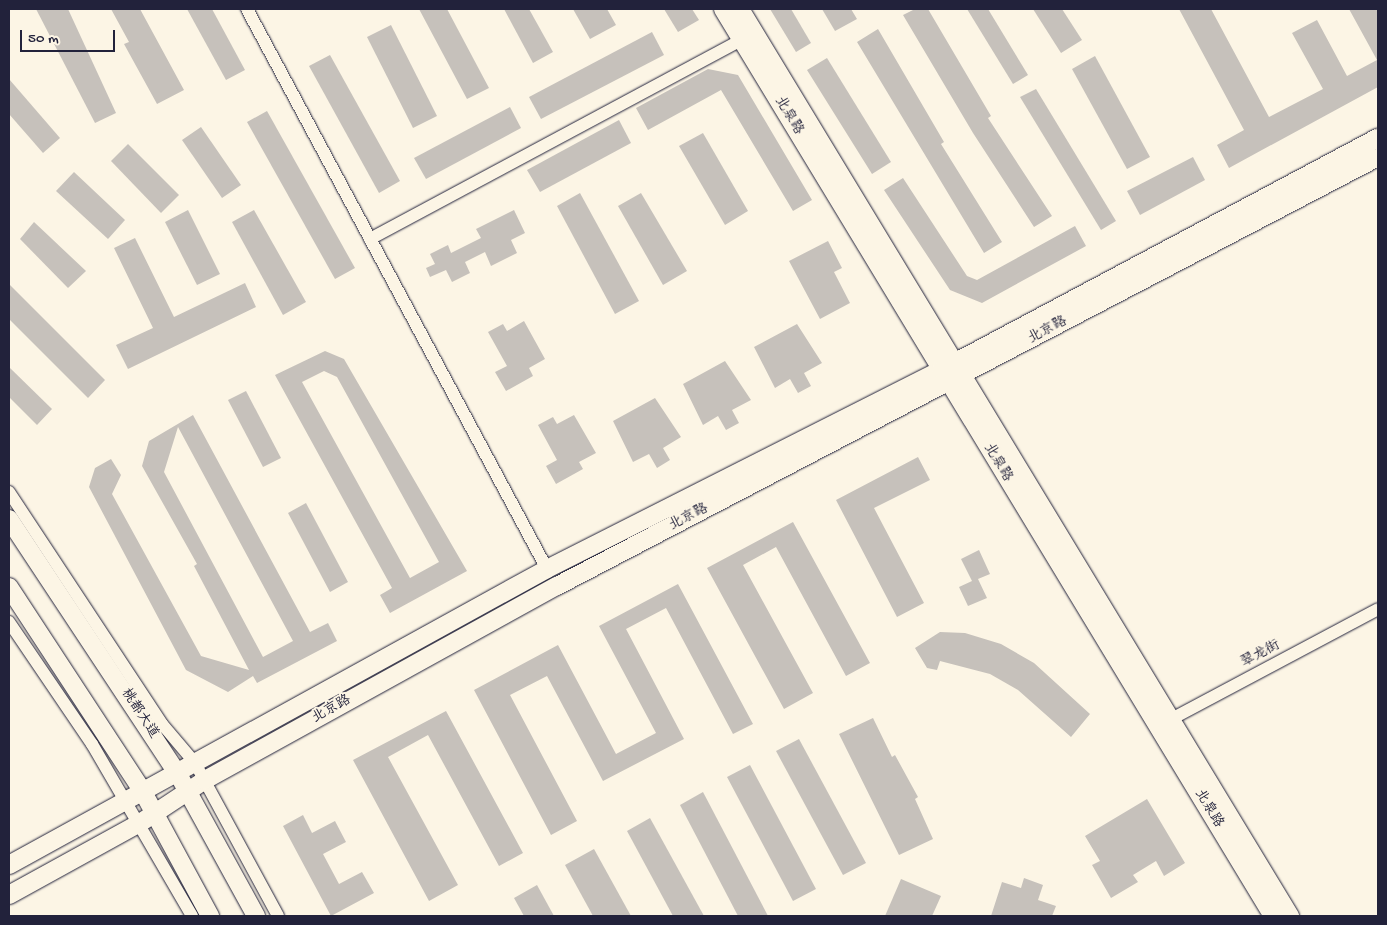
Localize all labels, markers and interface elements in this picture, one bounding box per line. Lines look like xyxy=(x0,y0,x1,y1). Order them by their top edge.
scale bar xyxy=(22,20,118,52)
text: 50 m xyxy=(28,30,59,48)
street label: 北泉路 xyxy=(770,94,806,138)
street label: 北京路 xyxy=(1026,314,1070,348)
street label: 北泉路 xyxy=(979,441,1015,485)
street label: 北京路 xyxy=(666,501,712,535)
street label: 翠龙街 xyxy=(1239,638,1283,672)
street label: 桃都大道 xyxy=(117,686,161,742)
street label: 北京路 xyxy=(310,692,354,728)
street label: 北泉路 xyxy=(1190,787,1226,831)

